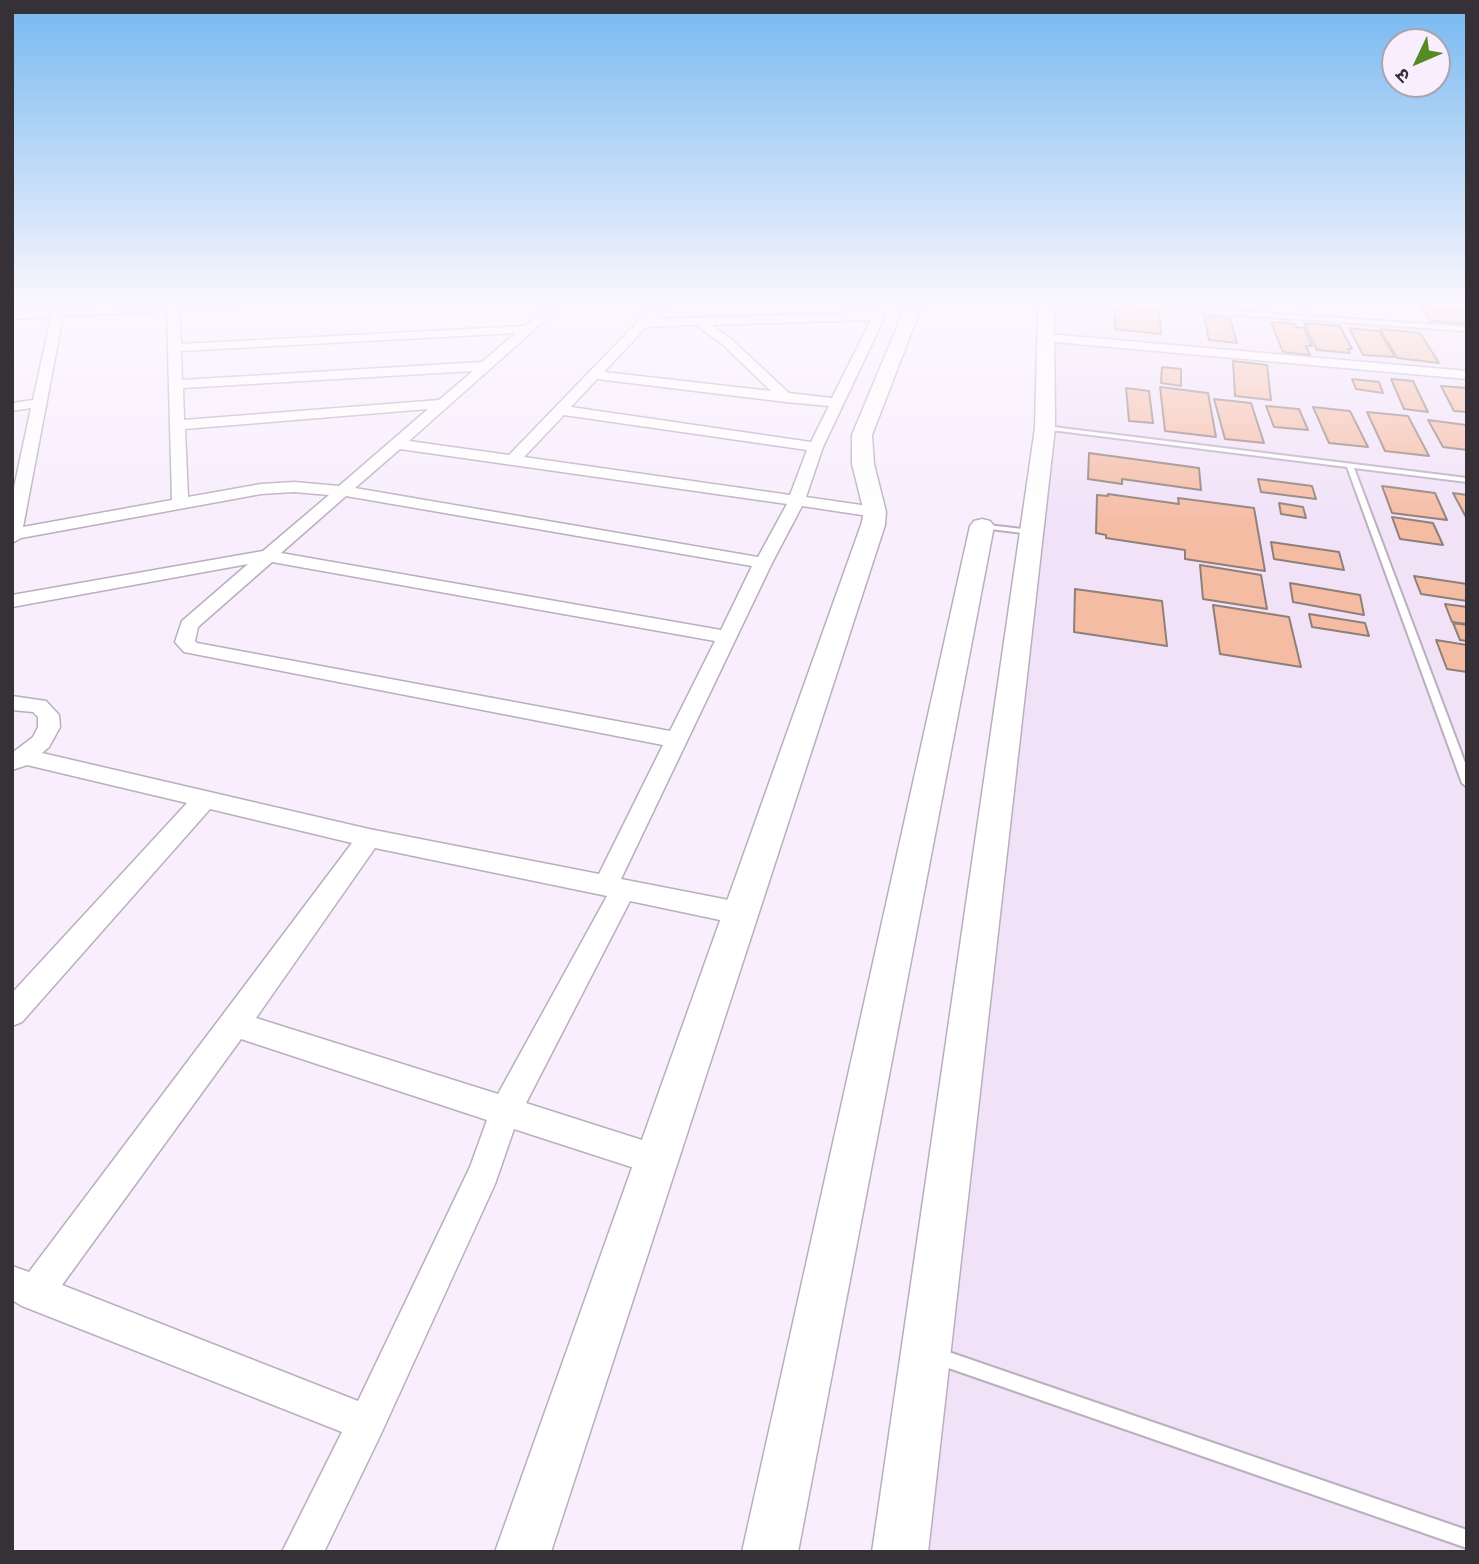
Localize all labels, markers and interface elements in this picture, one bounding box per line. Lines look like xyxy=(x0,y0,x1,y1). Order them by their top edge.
north arrow xyxy=(1381,28,1451,98)
text: उ xyxy=(1390,64,1415,89)

